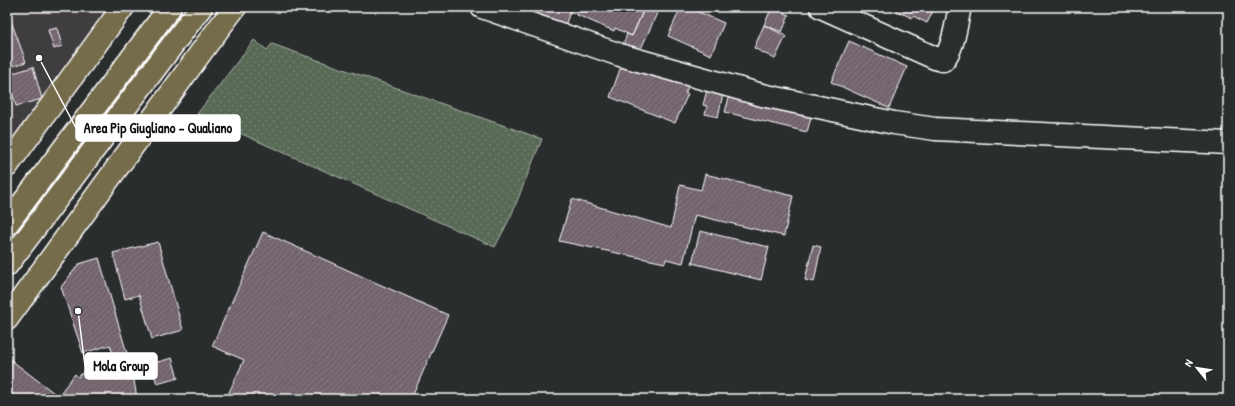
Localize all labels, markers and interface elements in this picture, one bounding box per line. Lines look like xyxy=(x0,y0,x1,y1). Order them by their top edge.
callout: Area Pip Giugliano - Qualiano xyxy=(76,115,240,141)
text: Area Pip Giugliano - Qualiano xyxy=(84,118,232,139)
north arrow xyxy=(1177,348,1217,388)
callout: Mola Group xyxy=(85,353,157,379)
text: Mola Group xyxy=(93,356,150,377)
text: N xyxy=(1181,357,1196,369)

